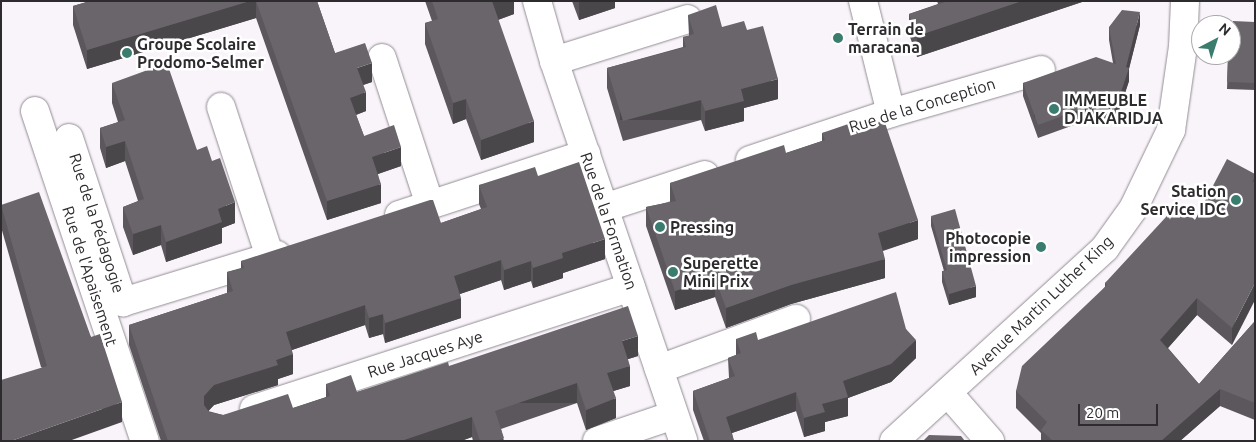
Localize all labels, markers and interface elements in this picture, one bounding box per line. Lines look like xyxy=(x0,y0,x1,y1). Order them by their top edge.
north arrow xyxy=(1191,15,1241,65)
place label: Terrain de maracana xyxy=(848,19,924,57)
text: N xyxy=(1216,20,1234,39)
marker: Terrain de maracana xyxy=(832,32,844,44)
place label: Groupe Scolaire Prodomo-Selmer xyxy=(137,34,264,72)
marker: Groupe Scolaire Prodomo-Selmer xyxy=(121,47,133,59)
street label: Rue de la Conception xyxy=(846,74,998,136)
place label: IMMEUBLE DJAKARIDJA xyxy=(1064,90,1163,128)
marker: IMMEUBLE DJAKARIDJA xyxy=(1048,103,1060,115)
street label: Rue de la Formation xyxy=(576,150,642,292)
street label: Rue de la Pédagogie xyxy=(65,151,129,295)
place label: Station Service IDC xyxy=(1140,181,1226,219)
marker: Station Service IDC xyxy=(1230,194,1242,206)
street label: Rue de l'Apaisement xyxy=(58,204,122,348)
place label: Pressing xyxy=(670,217,734,237)
marker: Pressing xyxy=(654,221,666,233)
place label: Photocopie impression xyxy=(945,228,1031,266)
street label: Avenue Martin Luther King xyxy=(965,231,1117,379)
marker: Photocopie impression xyxy=(1035,241,1047,253)
place label: Superette Mini Prix xyxy=(683,253,759,291)
marker: Superette Mini Prix xyxy=(667,266,679,278)
street label: Rue Jacques Aye xyxy=(365,326,485,382)
scale bar xyxy=(1081,394,1161,426)
text: 20 m xyxy=(1086,404,1119,421)

